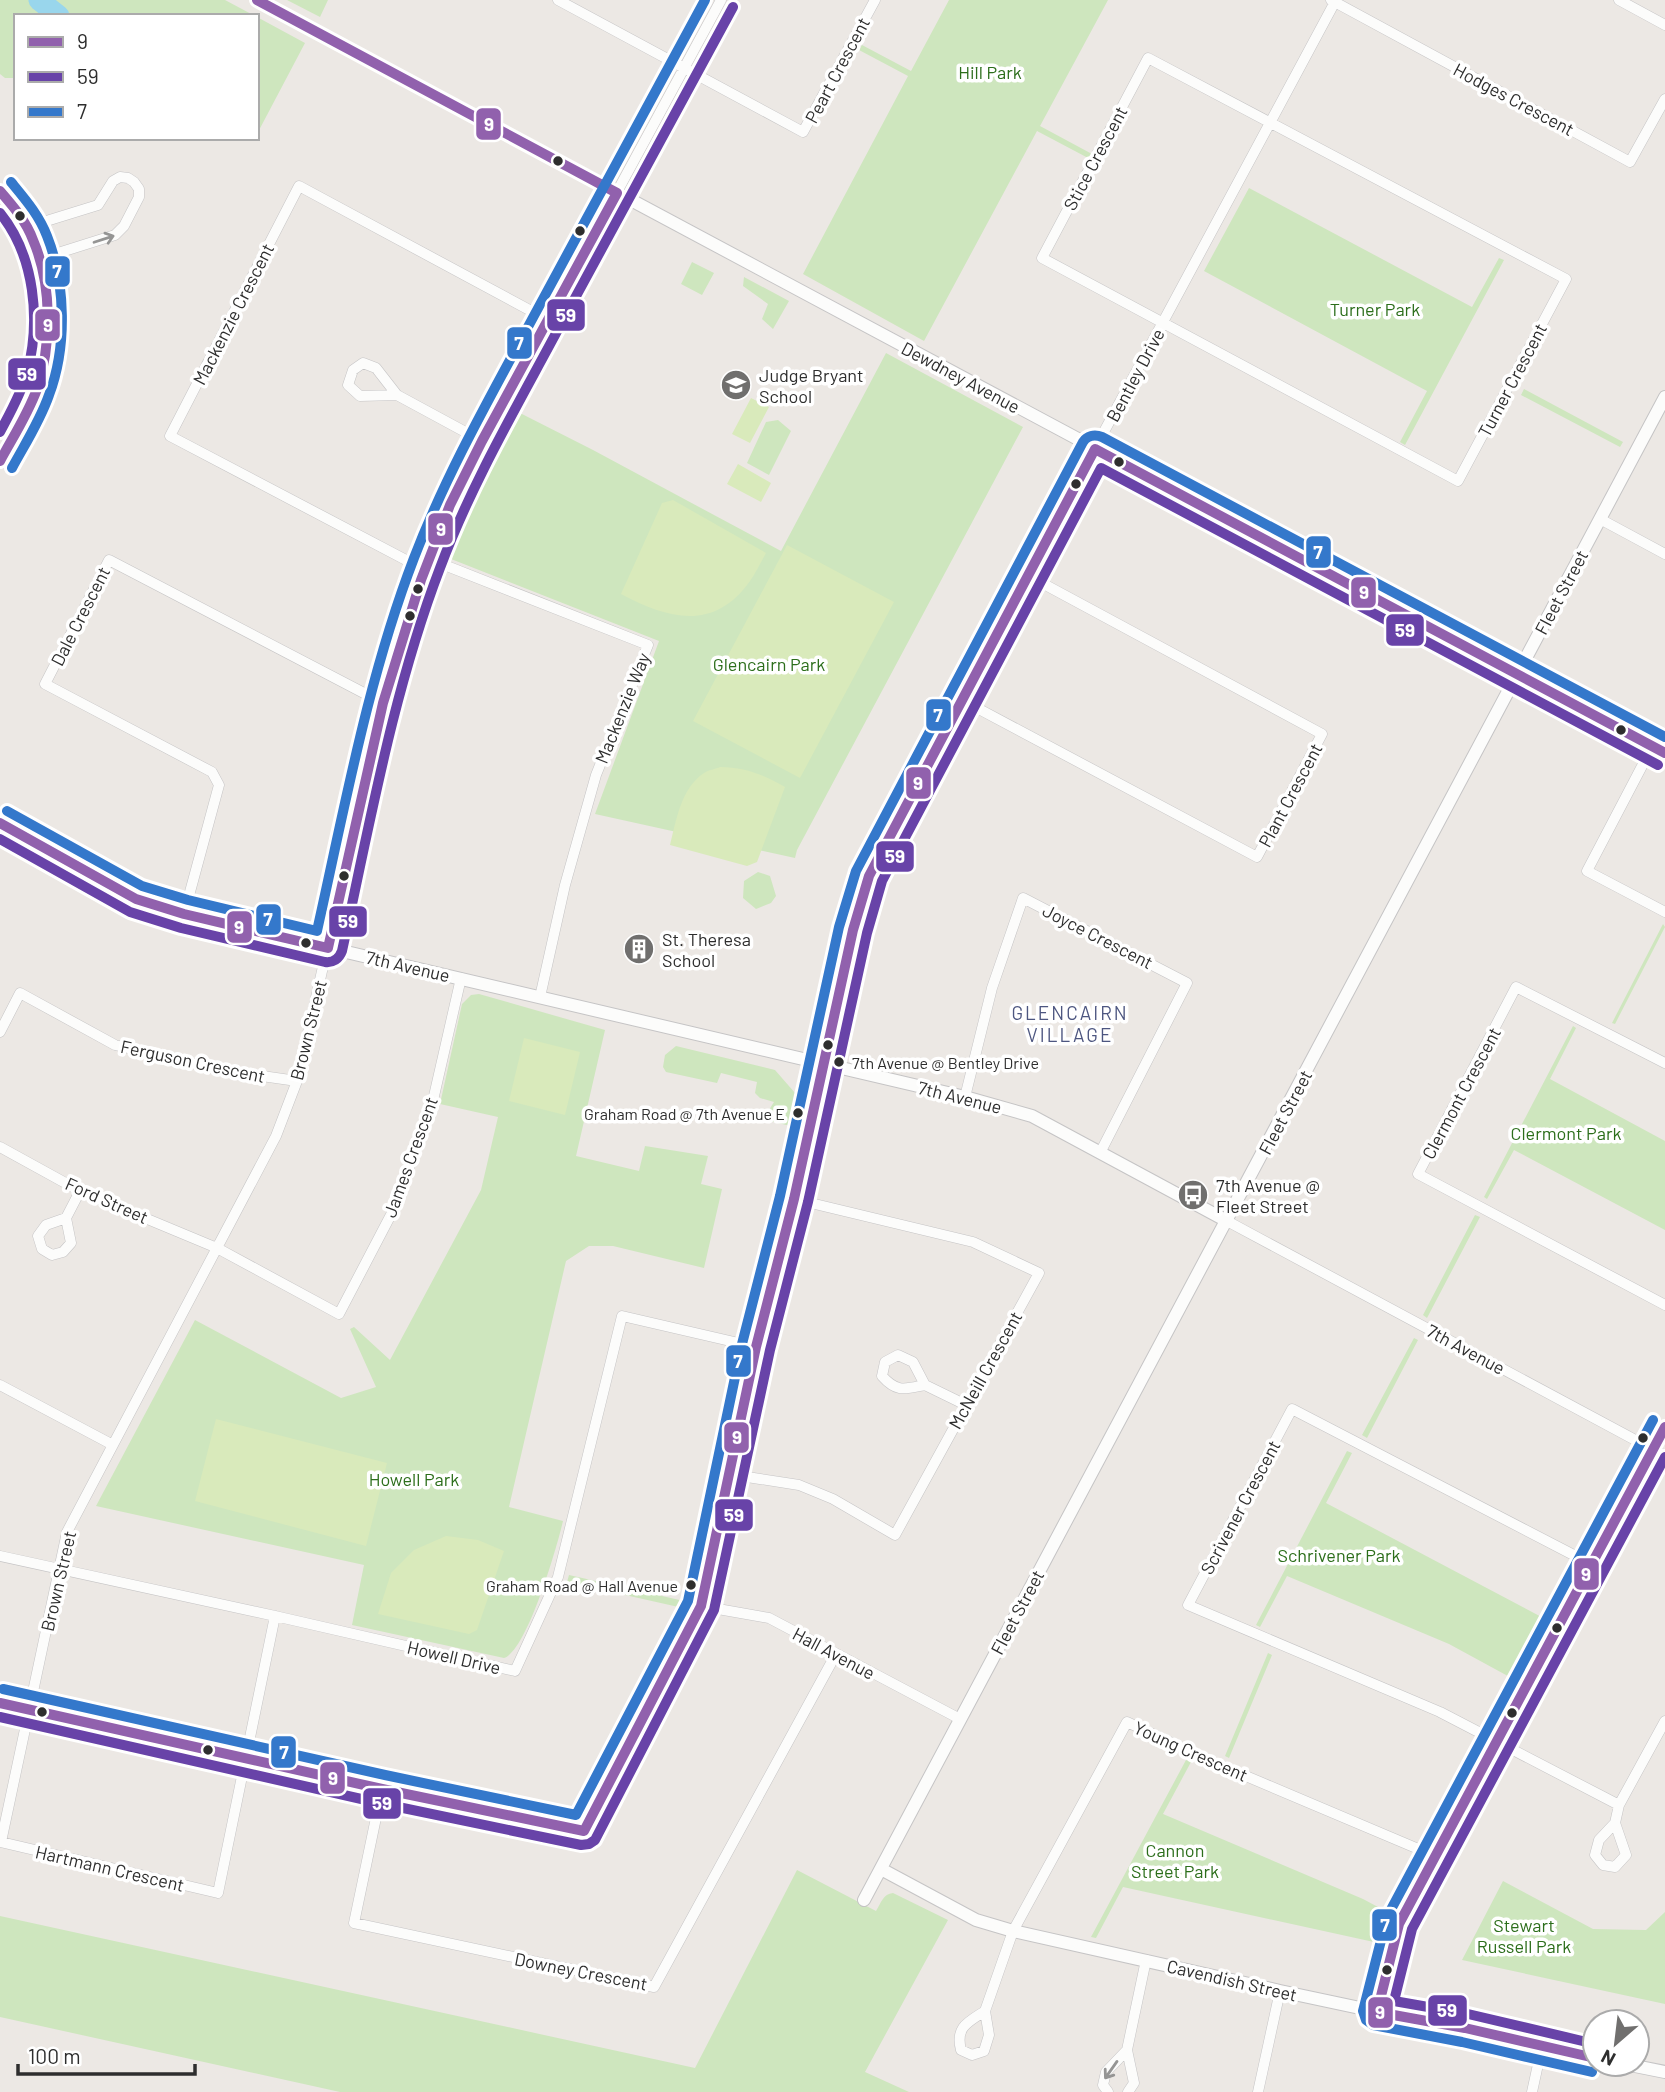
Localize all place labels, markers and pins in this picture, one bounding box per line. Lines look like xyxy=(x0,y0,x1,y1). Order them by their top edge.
unlabelled marker xyxy=(551,154,565,168)
unlabelled marker xyxy=(13,209,27,223)
unlabelled marker xyxy=(573,224,587,238)
place label: Judge Bryant School xyxy=(759,364,864,407)
school or university icon: Judge Bryant School xyxy=(719,368,753,402)
unlabelled marker xyxy=(1112,455,1126,469)
unlabelled marker xyxy=(1069,477,1083,491)
unlabelled marker xyxy=(411,582,425,596)
unlabelled marker xyxy=(403,609,417,623)
unlabelled marker xyxy=(1614,723,1628,737)
unlabelled marker xyxy=(337,869,351,883)
place label: St. Theresa School xyxy=(662,928,751,971)
building icon: St. Theresa School xyxy=(622,932,656,966)
unlabelled marker xyxy=(299,936,313,950)
unlabelled marker xyxy=(821,1038,835,1052)
place label: 7th Avenue @ Bentley Drive xyxy=(852,1053,1039,1072)
marker: 7th Avenue @ Bentley Drive xyxy=(832,1055,846,1069)
place label: Graham Road @ 7th Avenue E xyxy=(584,1104,785,1123)
marker: Graham Road @ 7th Avenue E xyxy=(791,1106,805,1120)
place label: 7th Avenue @ Fleet Street xyxy=(1216,1174,1320,1217)
bus stop icon: 7th Avenue @ Fleet Street xyxy=(1176,1178,1210,1212)
unlabelled marker xyxy=(1636,1431,1650,1445)
place label: Graham Road @ Hall Avenue xyxy=(486,1576,678,1595)
marker: Graham Road @ Hall Avenue xyxy=(684,1578,698,1592)
unlabelled marker xyxy=(1550,1621,1564,1635)
unlabelled marker xyxy=(35,1705,49,1719)
unlabelled marker xyxy=(1505,1706,1519,1720)
unlabelled marker xyxy=(201,1743,215,1757)
unlabelled marker xyxy=(1380,1963,1394,1977)

